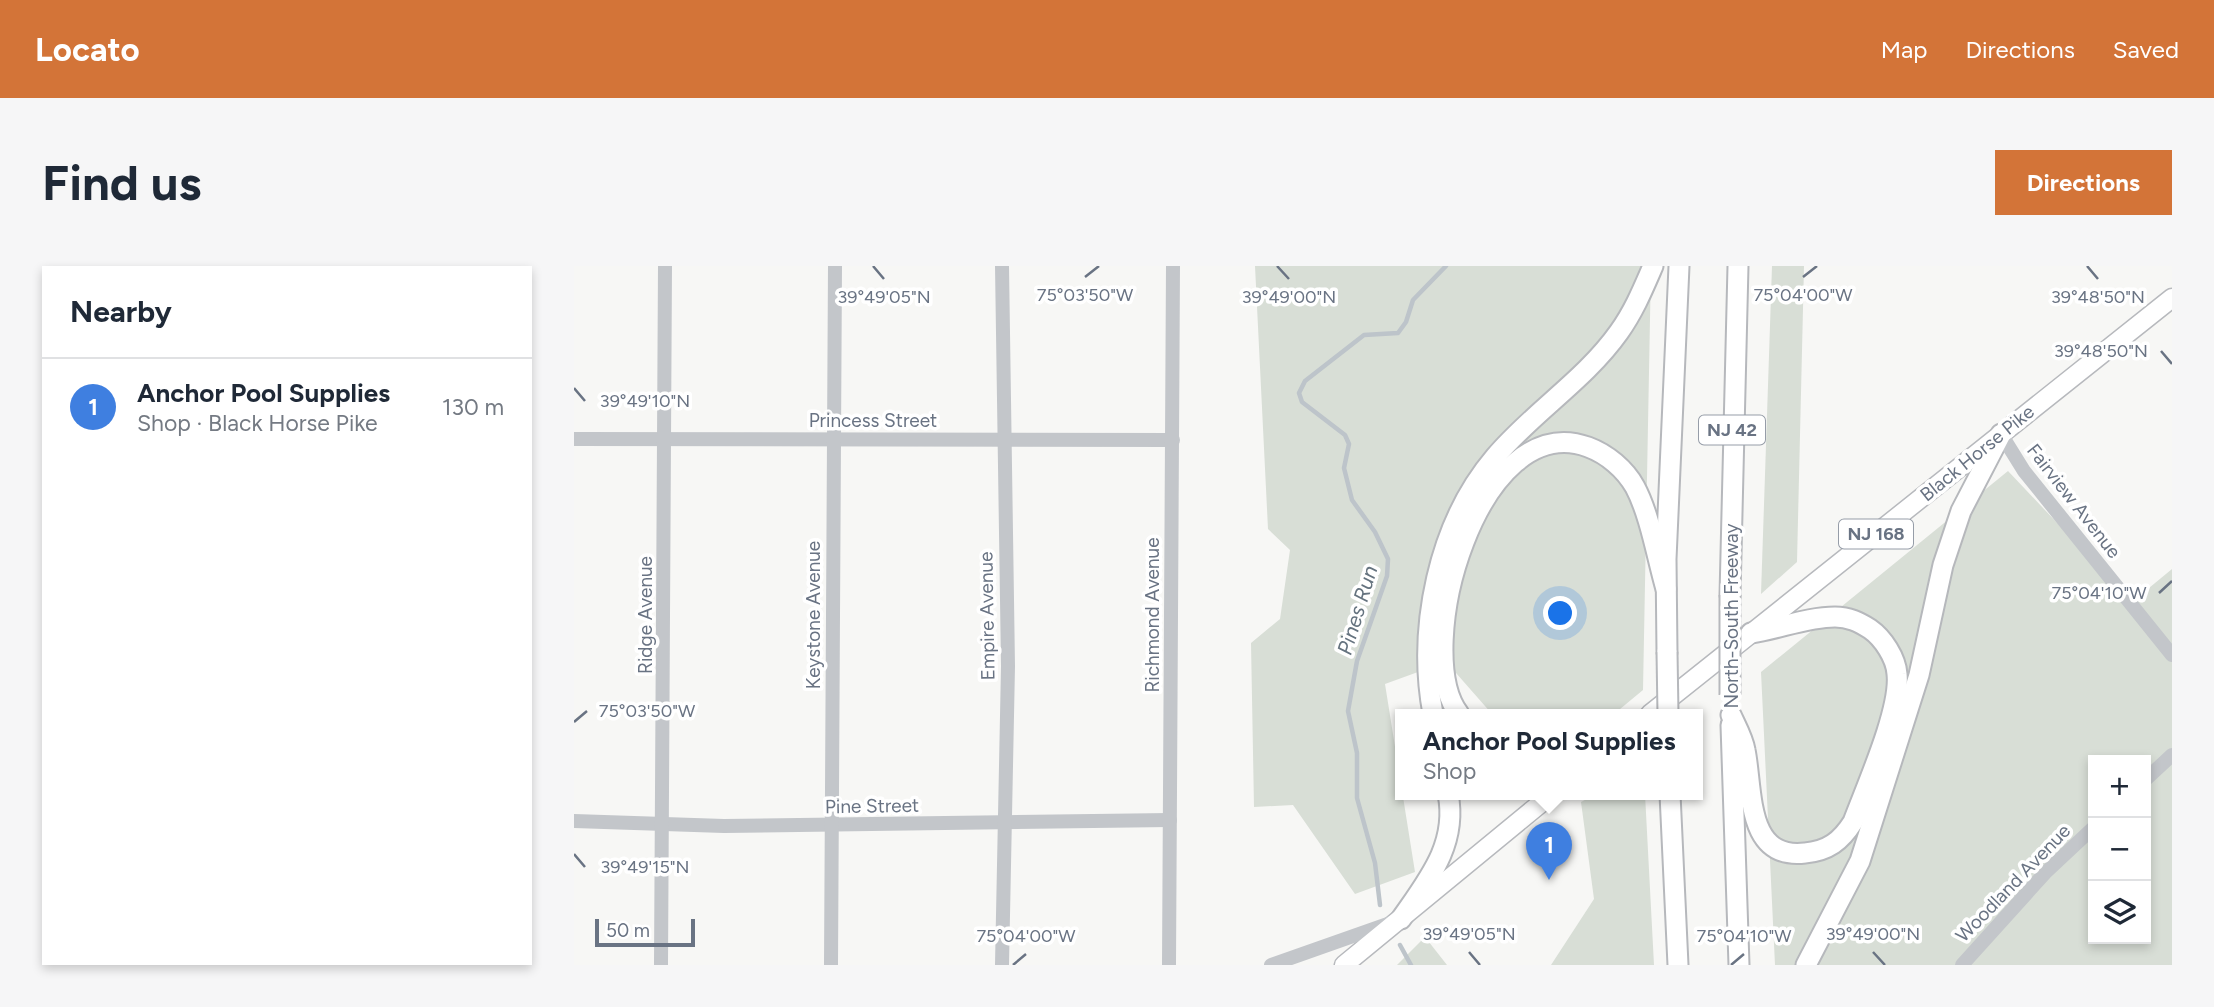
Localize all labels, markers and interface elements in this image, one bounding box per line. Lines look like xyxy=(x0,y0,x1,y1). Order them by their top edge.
text: Locato xyxy=(35,30,140,69)
text: Map xyxy=(1881,35,1927,64)
text: Directions xyxy=(1965,35,2075,64)
text: Saved xyxy=(2113,35,2179,64)
button: Directions xyxy=(1995,150,2172,215)
text: Find us xyxy=(42,153,201,212)
text: 75°03'50"W xyxy=(1037,284,1134,306)
text: 75°04'00"W xyxy=(1753,284,1853,306)
text: 39°49'05"N xyxy=(837,286,931,308)
text: 39°49'00"N xyxy=(1242,286,1336,308)
text: 39°48'50"N xyxy=(2051,286,2145,308)
text: Nearby xyxy=(70,293,172,330)
text: 39°48'50"N xyxy=(2054,340,2148,362)
text: Anchor Pool Supplies xyxy=(137,377,390,409)
text: 39°49'10"N xyxy=(600,390,690,412)
text: 1 xyxy=(88,393,98,421)
text: 130 m xyxy=(442,393,504,421)
street label: Black Horse Pike xyxy=(1915,400,2039,506)
text: Shop · Black Horse Pike xyxy=(137,409,378,437)
street label: Princess Street xyxy=(809,409,937,432)
road number: NJ 42 xyxy=(1699,415,1765,444)
street label: Fairview Avenue xyxy=(2022,439,2126,563)
road number: NJ 168 xyxy=(1839,520,1913,548)
street label: North-South Freeway xyxy=(1720,524,1743,708)
street label: Richmond Avenue xyxy=(1141,537,1164,693)
street label: Keystone Avenue xyxy=(802,541,825,689)
street label: Empire Avenue xyxy=(974,551,1000,681)
street label: Ridge Avenue xyxy=(634,556,657,674)
water label: Pines Run xyxy=(1332,562,1382,658)
text: 75°04'10"W xyxy=(2052,582,2147,604)
your location xyxy=(1543,596,1577,630)
text: 75°03'50"W xyxy=(599,700,696,722)
popup xyxy=(1395,709,1703,800)
text: Anchor Pool Supplies xyxy=(1422,725,1676,757)
map controls xyxy=(2088,755,2151,944)
button: + xyxy=(2088,755,2151,818)
text: Shop xyxy=(1422,757,1476,785)
street label: Pine Street xyxy=(825,794,919,818)
button: − xyxy=(2088,818,2151,881)
street label: Woodland Avenue xyxy=(1951,819,2075,947)
pin: 1 xyxy=(1526,822,1572,880)
text: 39°49'15"N xyxy=(600,856,690,878)
button: layers xyxy=(2088,881,2151,944)
scale bar xyxy=(595,916,695,948)
text: 50 m xyxy=(606,919,650,942)
text: 39°49'05"N xyxy=(1422,923,1516,945)
text: 39°49'00"N xyxy=(1826,923,1920,945)
text: 75°04'00"W xyxy=(976,925,1076,947)
text: 75°04'10"W xyxy=(1697,925,1792,947)

